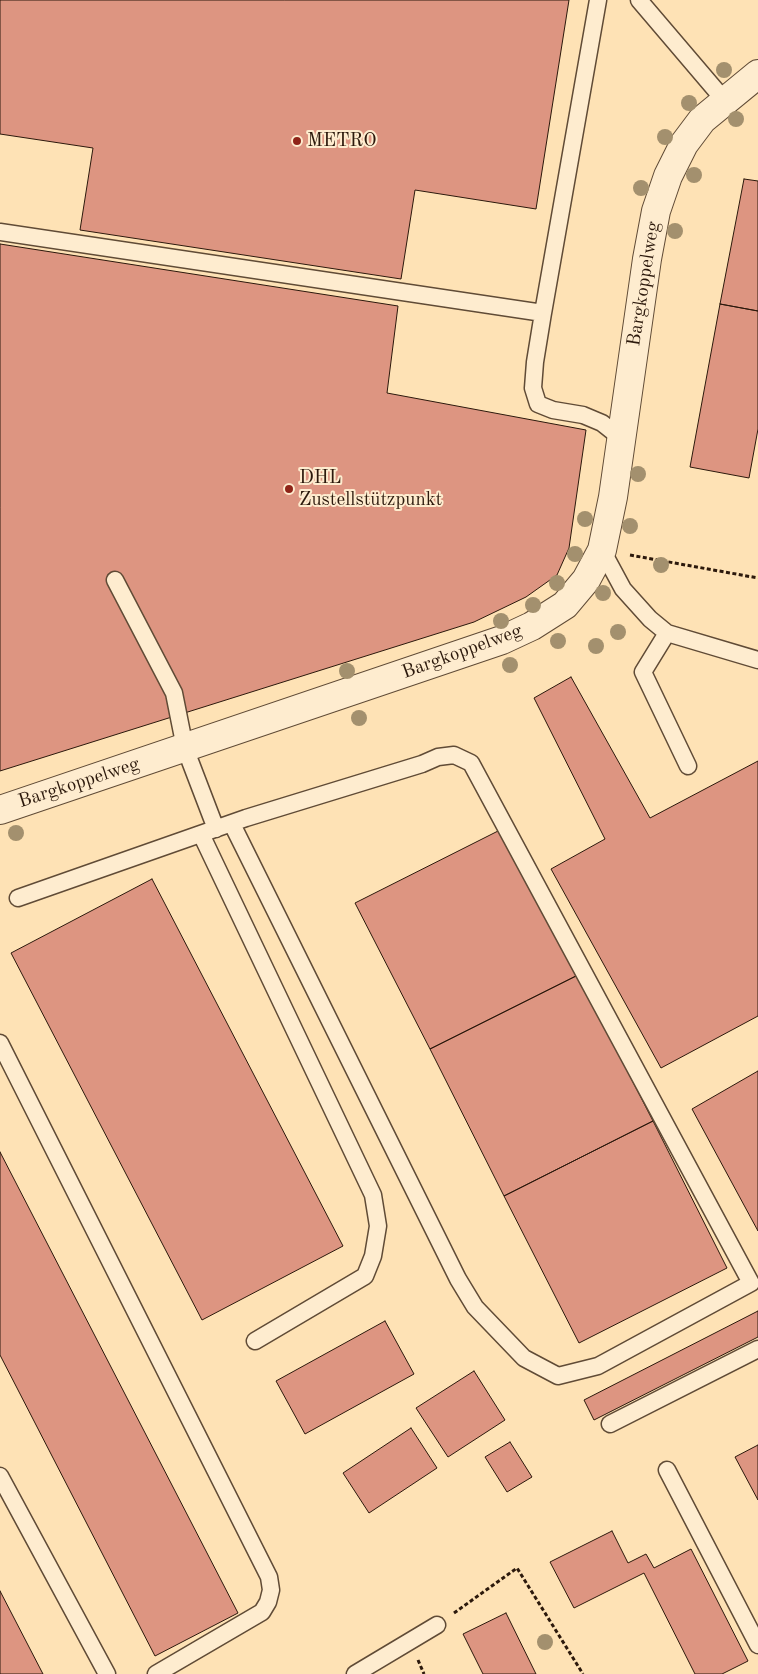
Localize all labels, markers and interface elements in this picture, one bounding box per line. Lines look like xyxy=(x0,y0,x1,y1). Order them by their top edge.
place label: METRO xyxy=(307,130,377,152)
marker: METRO xyxy=(291,135,303,147)
street label: Bargkoppelweg xyxy=(623,220,665,348)
place label: DHL Zustellstützpunkt xyxy=(299,467,442,511)
marker: DHL Zustellstützpunkt xyxy=(283,483,295,495)
street label: Bargkoppelweg xyxy=(399,620,525,684)
street label: Bargkoppelweg xyxy=(15,753,143,813)

